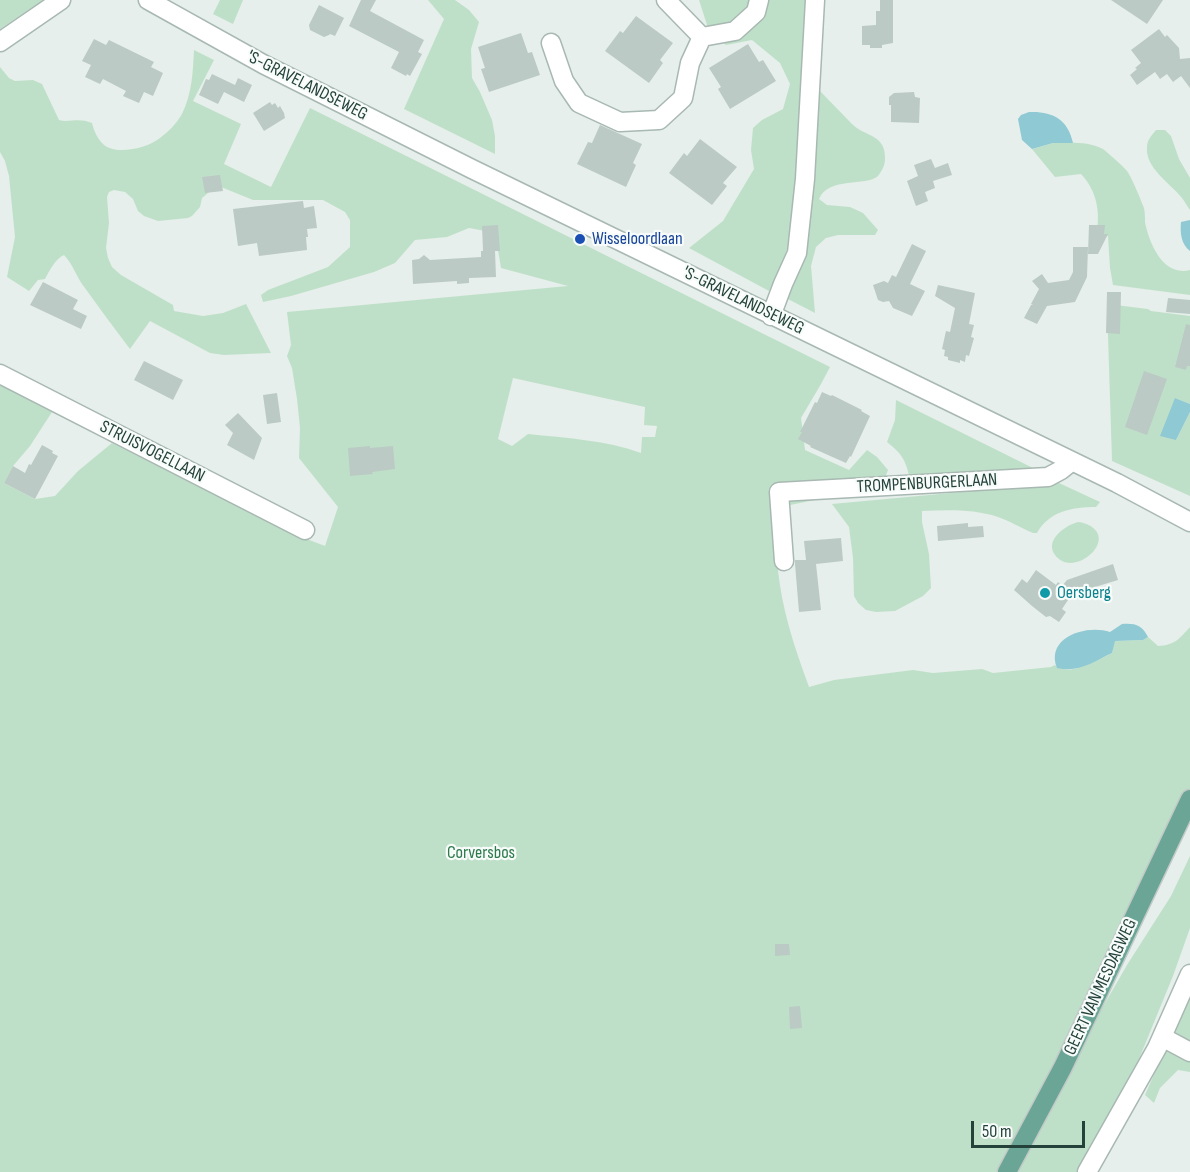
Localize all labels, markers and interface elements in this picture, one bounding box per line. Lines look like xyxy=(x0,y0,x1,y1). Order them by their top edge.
street label: 'S-GRAVELANDSEWEG xyxy=(243,46,371,126)
place label: Wisseloordlaan xyxy=(592,228,683,250)
marker: Wisseloordlaan xyxy=(573,232,587,246)
street label: 'S-GRAVELANDSEWEG xyxy=(679,262,807,340)
street label: STRUISVOGELLAAN xyxy=(96,416,208,488)
street label: TROMPENBURGERLAAN xyxy=(856,470,998,498)
place label: Oersberg xyxy=(1057,582,1111,604)
marker: Oersberg xyxy=(1038,586,1052,600)
park label: Corversbos xyxy=(447,842,515,864)
street label: GEERT VAN MESDAGWEG xyxy=(1060,915,1142,1059)
scale bar xyxy=(974,1109,1088,1147)
text: 50 m xyxy=(982,1121,1012,1142)

